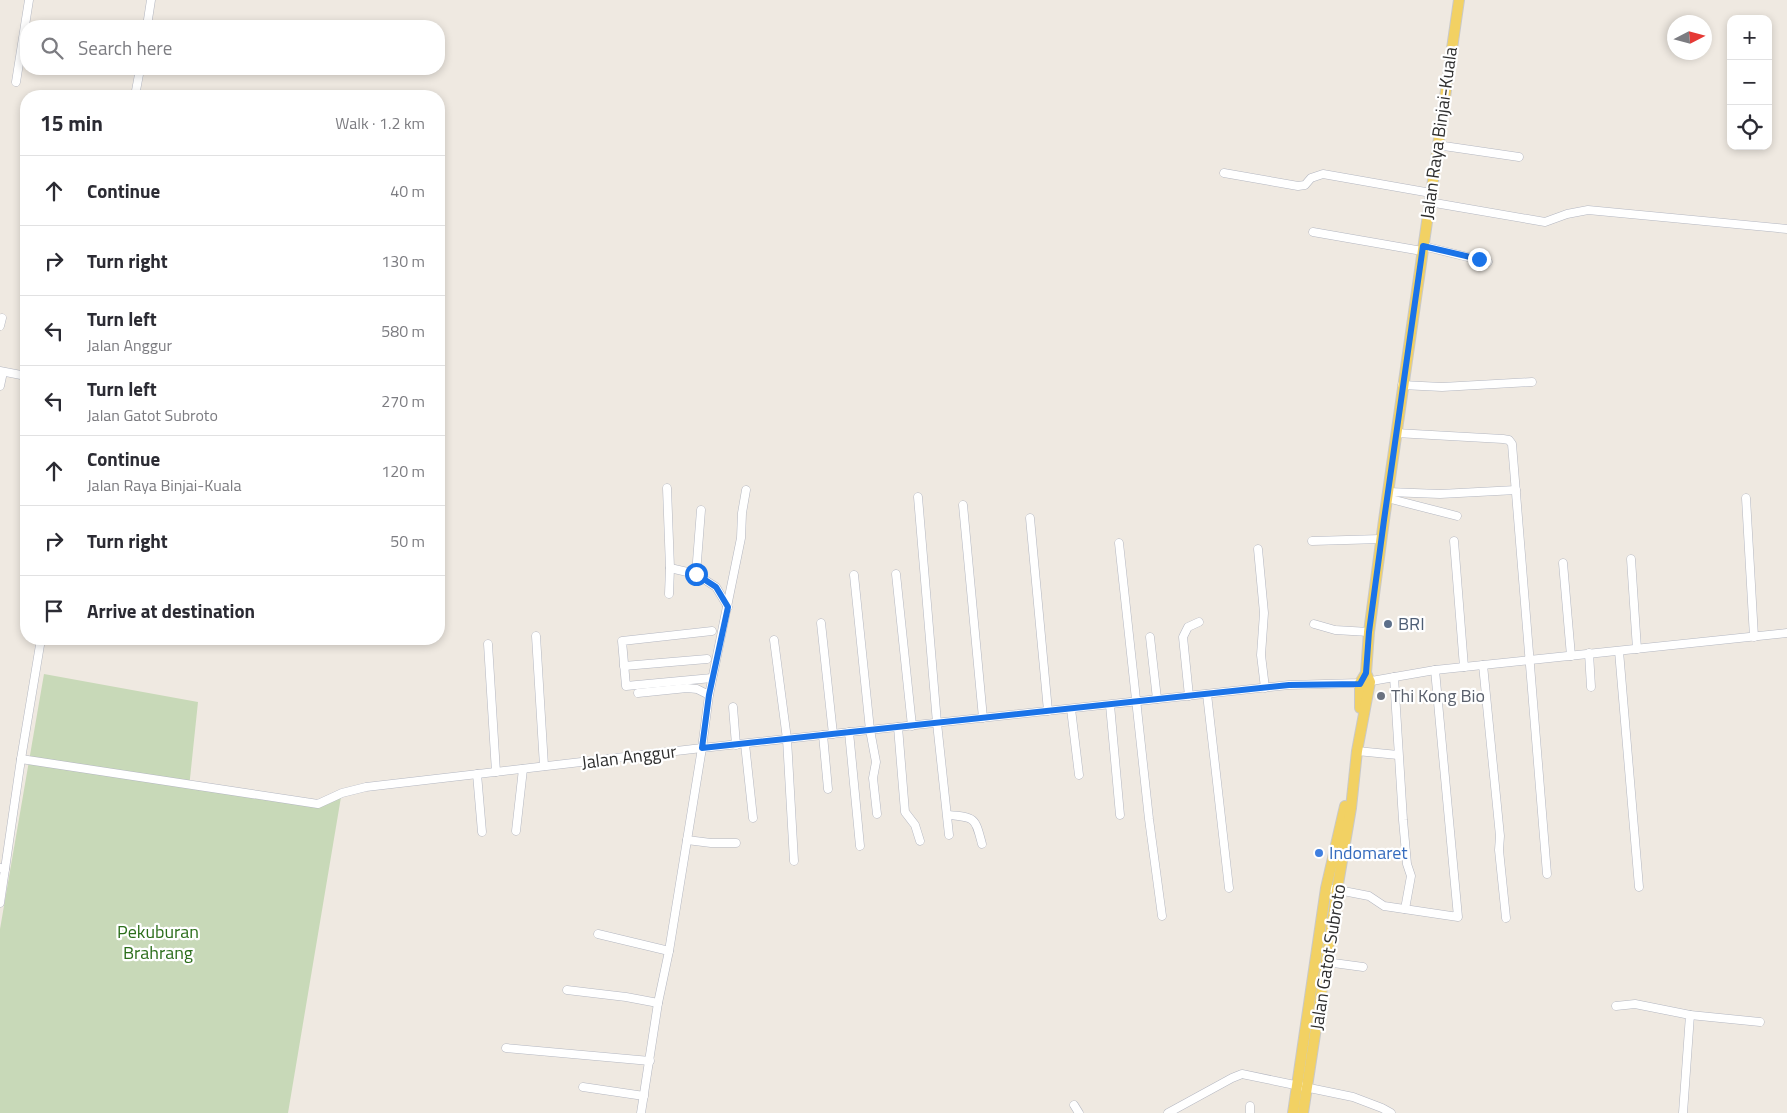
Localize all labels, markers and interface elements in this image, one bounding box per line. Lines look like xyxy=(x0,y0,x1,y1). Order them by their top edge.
north arrow xyxy=(1667,15,1712,60)
map controls xyxy=(1727,15,1772,150)
button: + xyxy=(1727,15,1772,60)
search box xyxy=(20,20,445,75)
text: Search here xyxy=(78,33,172,62)
icon: search xyxy=(38,34,66,62)
street label: Jalan Raya Binjai-Kuala xyxy=(1413,45,1464,221)
button: − xyxy=(1727,60,1772,105)
button: locate xyxy=(1727,105,1772,150)
text: 15 min xyxy=(40,107,103,139)
text: Walk · 1.2 km xyxy=(335,111,425,135)
text: Continue xyxy=(87,176,160,205)
icon: ahead xyxy=(40,177,68,205)
text: 40 m xyxy=(390,179,425,203)
text: Turn right xyxy=(87,246,168,275)
icon: right xyxy=(40,247,68,275)
route end xyxy=(1468,248,1491,271)
text: 130 m xyxy=(381,249,425,273)
text: Turn left xyxy=(87,304,157,333)
icon: left xyxy=(40,317,68,345)
text: 580 m xyxy=(381,319,425,343)
text: Jalan Anggur xyxy=(87,333,172,357)
text: Turn left xyxy=(87,374,157,403)
icon: left xyxy=(40,387,68,415)
text: 270 m xyxy=(381,389,425,413)
text: Jalan Gatot Subroto xyxy=(87,403,218,427)
text: Continue xyxy=(87,444,160,473)
icon: ahead xyxy=(40,457,68,485)
text: 120 m xyxy=(381,459,425,483)
text: Jalan Raya Binjai-Kuala xyxy=(87,473,241,497)
text: Turn right xyxy=(87,526,168,555)
icon: right xyxy=(40,527,68,555)
text: 50 m xyxy=(390,529,425,553)
route start xyxy=(685,563,708,586)
text: Arrive at destination xyxy=(87,596,255,625)
icon: arrive xyxy=(40,597,68,625)
place label: BRI xyxy=(1398,610,1425,637)
marker: BRI xyxy=(1382,618,1394,630)
place label: Thi Kong Bio xyxy=(1391,682,1485,709)
marker: Thi Kong Bio xyxy=(1375,690,1387,702)
street label: Jalan Anggur xyxy=(580,737,678,776)
place label: Indomaret xyxy=(1329,839,1408,866)
marker: Indomaret xyxy=(1313,847,1325,859)
street label: Jalan Gatot Subroto xyxy=(1303,882,1352,1032)
park label: Pekuburan Brahrang xyxy=(117,918,199,966)

